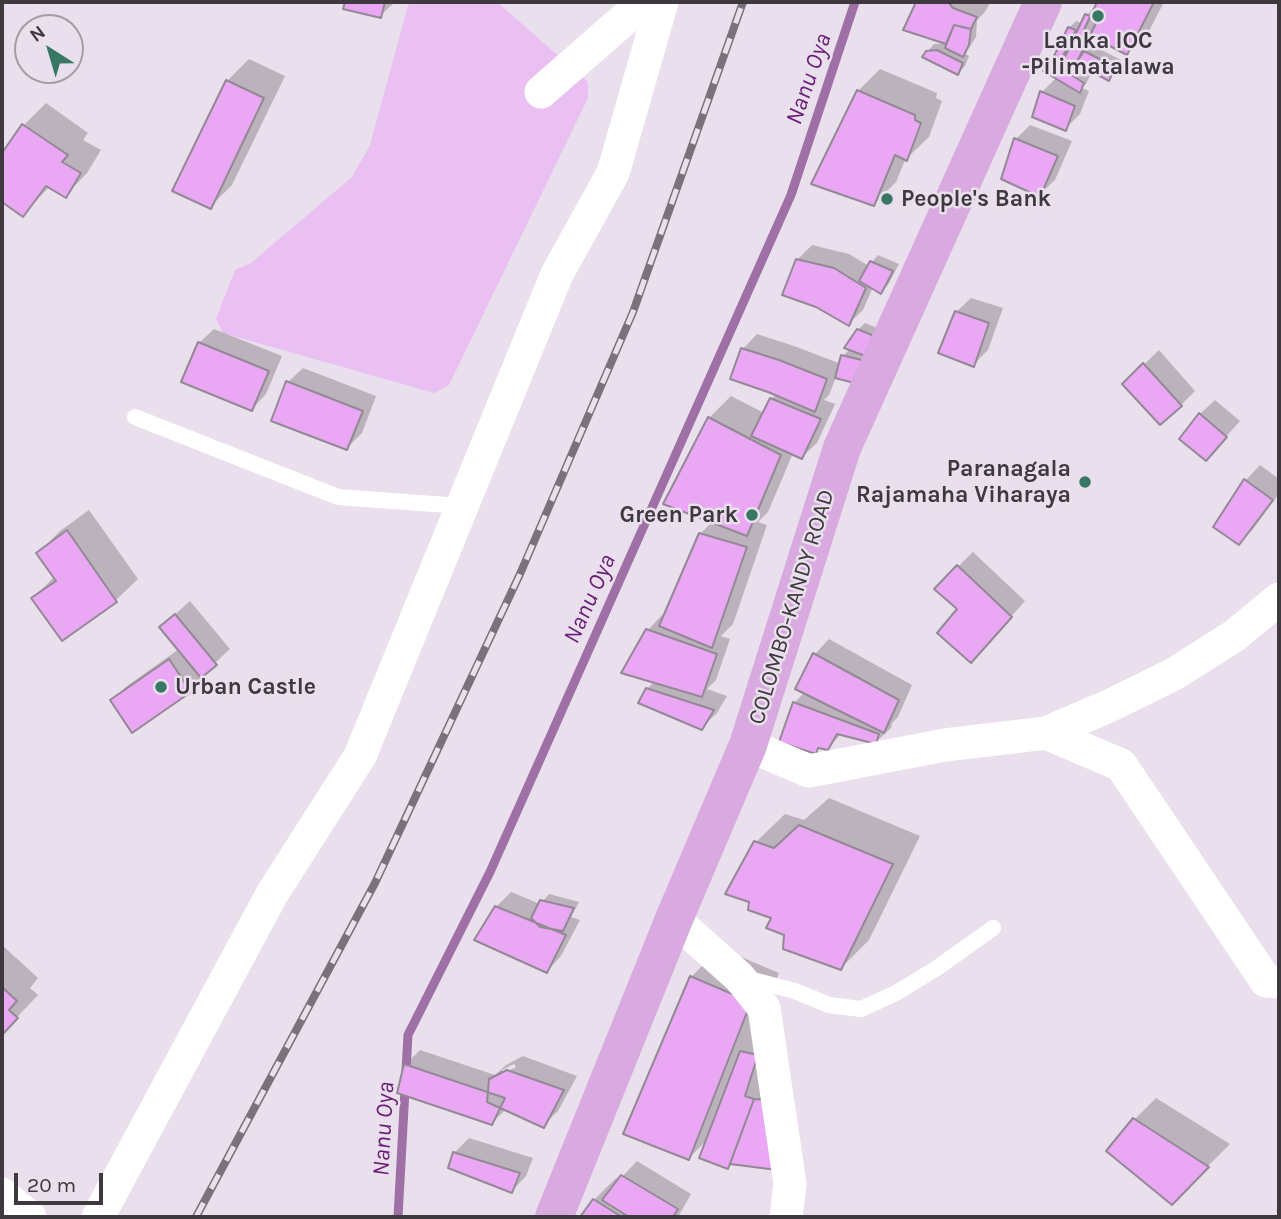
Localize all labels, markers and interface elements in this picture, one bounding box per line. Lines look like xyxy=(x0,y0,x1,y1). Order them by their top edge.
marker: Lanka IOC -Pilimatalawa xyxy=(1090,8,1106,24)
north arrow xyxy=(14,14,84,84)
text: N xyxy=(26,21,50,47)
place label: Lanka IOC -Pilimatalawa xyxy=(1021,27,1175,81)
water label: Nanu Oya xyxy=(780,30,838,128)
place label: People's Bank xyxy=(901,185,1051,213)
marker: People's Bank xyxy=(879,191,895,207)
place label: Paranagala Rajamaha Viharaya xyxy=(856,455,1071,509)
marker: Paranagala Rajamaha Viharaya xyxy=(1077,474,1093,490)
street label: COLOMBO-KANDY ROAD xyxy=(743,486,841,728)
place label: Green Park xyxy=(619,501,738,529)
marker: Green Park xyxy=(744,507,760,523)
water label: Nanu Oya xyxy=(558,550,622,648)
place label: Urban Castle xyxy=(175,673,316,701)
marker: Urban Castle xyxy=(153,679,169,695)
water label: Nanu Oya xyxy=(367,1081,401,1177)
scale bar xyxy=(18,1160,107,1204)
text: 20 m xyxy=(27,1173,76,1197)

